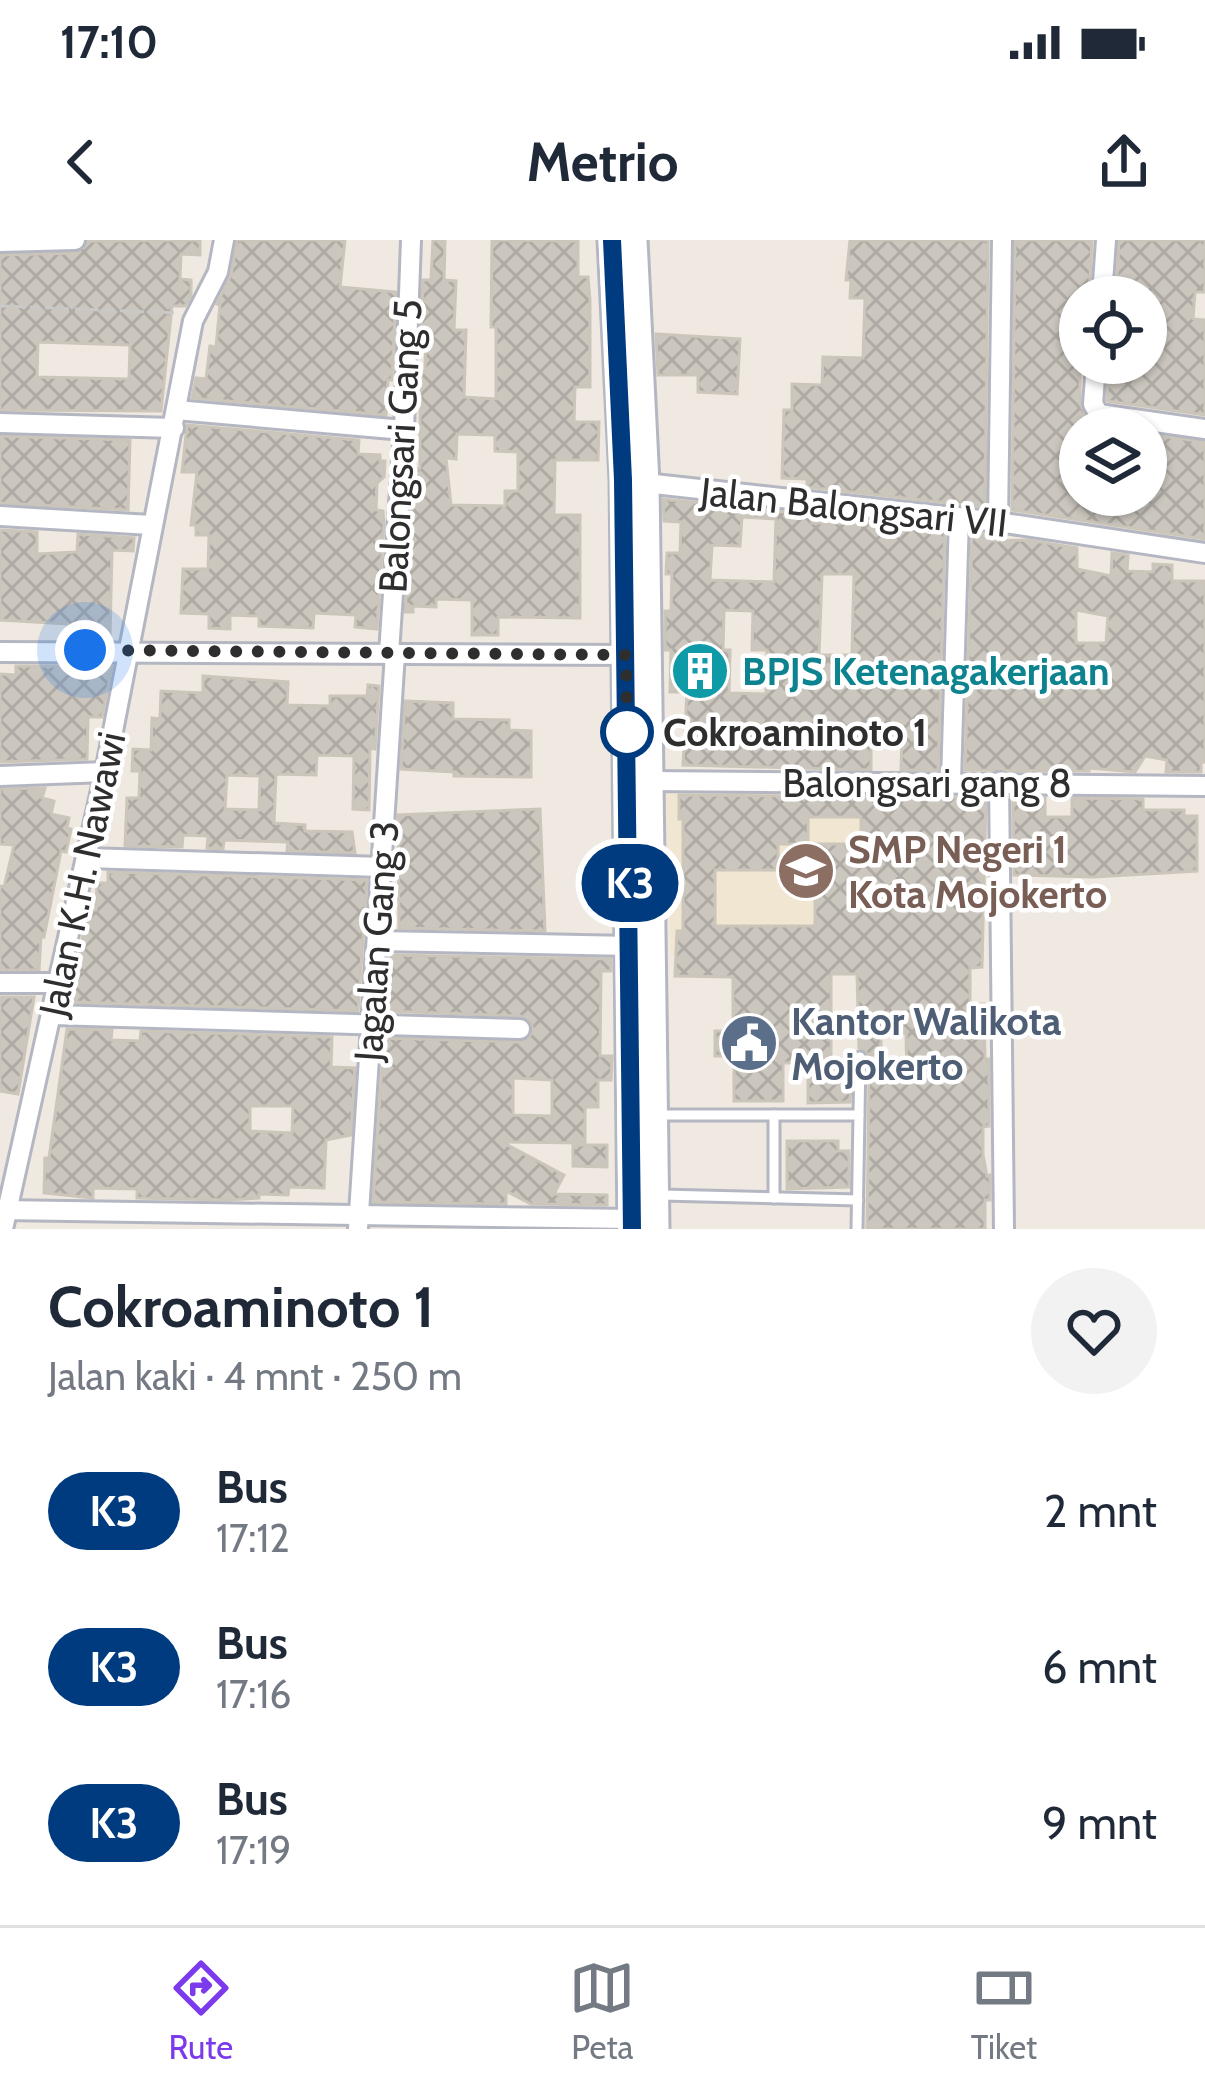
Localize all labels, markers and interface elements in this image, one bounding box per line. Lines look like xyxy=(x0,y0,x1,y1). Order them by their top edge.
text: 17:10 xyxy=(60,15,158,69)
icon: back xyxy=(48,129,114,195)
text: Metrio xyxy=(526,129,679,195)
icon: share xyxy=(1091,129,1157,195)
map controls xyxy=(1059,276,1167,516)
button: locate xyxy=(1059,276,1167,384)
street label: Balongsari Gang 5 xyxy=(368,298,432,594)
button: layers xyxy=(1059,408,1167,516)
street label: Jalan Balongsari VII xyxy=(697,467,1010,547)
your location xyxy=(55,620,115,680)
building icon: BPJS Ketenagakerjaan xyxy=(669,640,731,702)
place label: BPJS Ketenagakerjaan xyxy=(742,647,1109,695)
marker: Cokroaminoto 1 xyxy=(602,707,652,757)
place label: Cokroaminoto 1 xyxy=(663,708,927,756)
street label: Jalan K.H. Nawawi xyxy=(28,727,136,1022)
street label: Balongsari gang 8 xyxy=(782,759,1072,807)
street label: Jagalan Gang 3 xyxy=(344,819,408,1064)
place label: SMP Negeri 1 Kota Mojokerto xyxy=(848,825,1107,918)
school or university icon: SMP Negeri 1 Kota Mojokerto xyxy=(775,840,837,902)
line badge: K3 xyxy=(576,844,684,922)
text: K3 xyxy=(606,857,654,909)
place label: Kantor Walikota Mojokerto xyxy=(791,997,1061,1090)
public building icon: Kantor Walikota Mojokerto xyxy=(718,1012,780,1074)
button: heart xyxy=(1031,1268,1157,1394)
text: Cokroaminoto 1 xyxy=(48,1272,434,1341)
text: Jalan kaki · 4 mnt · 250 m xyxy=(48,1352,462,1400)
text: Bus xyxy=(216,1460,288,1514)
text: 2 mnt xyxy=(1044,1484,1157,1538)
text: K3 xyxy=(90,1485,138,1537)
text: 17:12 xyxy=(216,1514,290,1562)
text: Bus xyxy=(216,1616,288,1670)
text: 6 mnt xyxy=(1042,1640,1157,1694)
text: K3 xyxy=(90,1641,138,1693)
text: 17:16 xyxy=(216,1670,291,1718)
text: Bus xyxy=(216,1772,288,1826)
text: 9 mnt xyxy=(1042,1796,1157,1850)
text: K3 xyxy=(90,1797,138,1849)
text: 17:19 xyxy=(216,1826,291,1874)
tab: Rute xyxy=(168,1955,234,2067)
tab: Peta xyxy=(569,1955,635,2067)
tab: Tiket xyxy=(971,1955,1037,2067)

